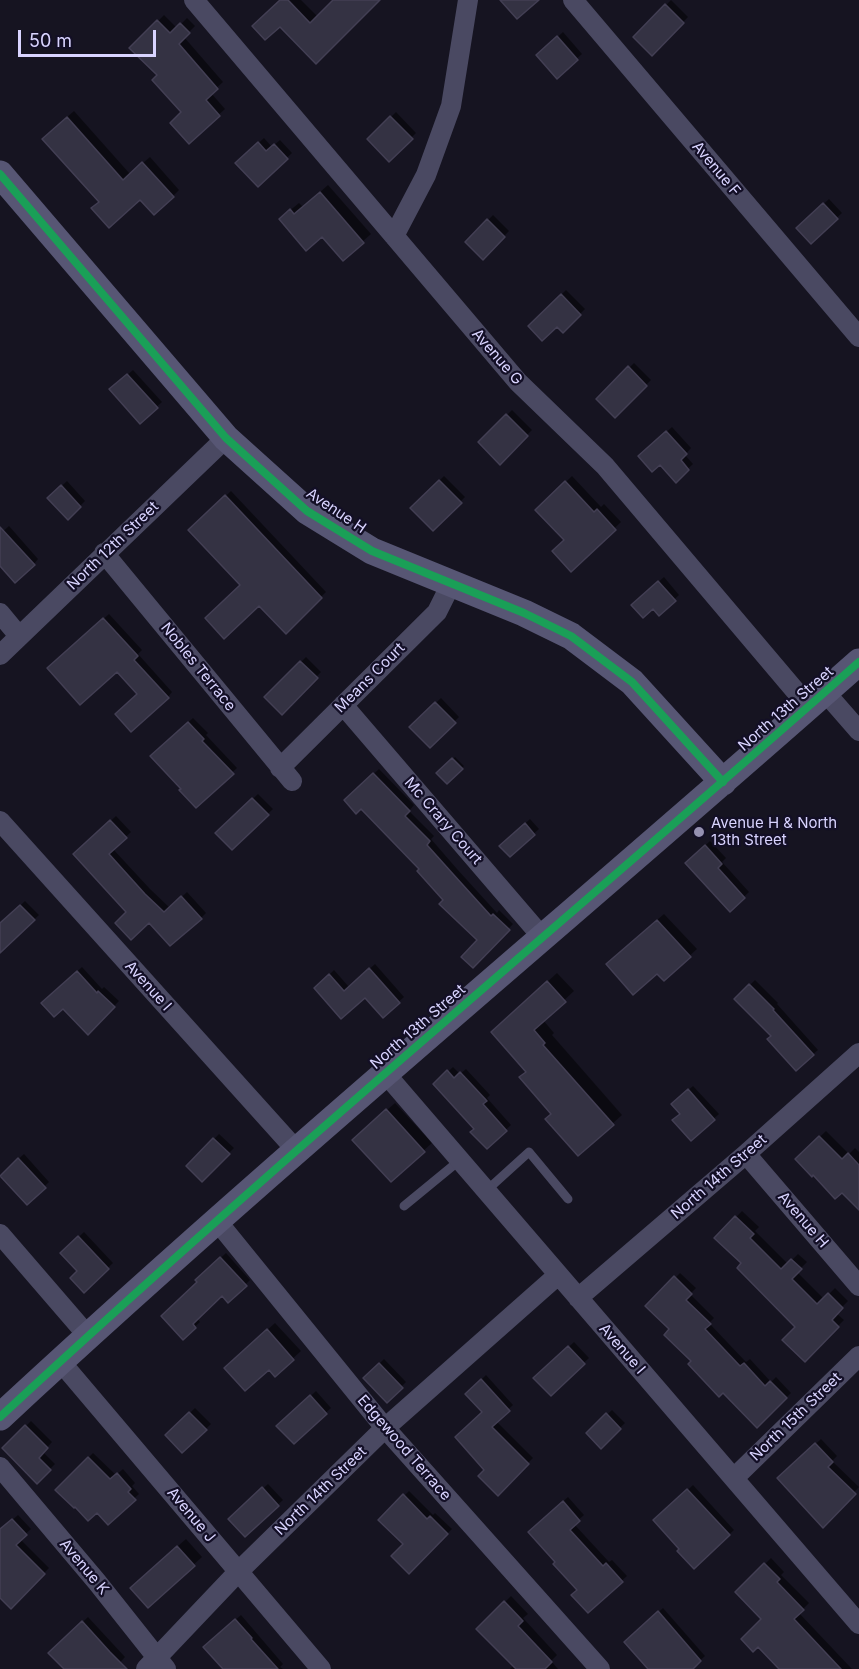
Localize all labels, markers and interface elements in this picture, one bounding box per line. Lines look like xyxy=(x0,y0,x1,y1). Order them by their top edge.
scale bar xyxy=(21,18,159,56)
text: 50 m xyxy=(29,30,72,51)
street label: Avenue F xyxy=(688,138,744,200)
street label: Avenue G xyxy=(468,325,526,389)
street label: Avenue H xyxy=(303,485,369,537)
street label: North 12th Street xyxy=(64,498,162,594)
street label: Nobles Terrace xyxy=(157,619,239,715)
street label: Means Court xyxy=(331,639,409,717)
street label: North 13th Street xyxy=(735,663,837,755)
street label: Mc Crary Court xyxy=(400,774,486,868)
place label: Avenue H & North 13th Street xyxy=(711,814,837,849)
marker: Avenue H & North 13th Street xyxy=(692,825,706,839)
street label: Avenue I xyxy=(121,957,175,1015)
street label: North 13th Street xyxy=(367,981,469,1073)
street label: North 14th Street xyxy=(668,1131,770,1223)
street label: Avenue H xyxy=(774,1188,832,1252)
street label: Avenue I xyxy=(595,1320,649,1378)
street label: North 15th Street xyxy=(747,1369,845,1465)
street label: Edgewood Terrace xyxy=(353,1392,455,1504)
street label: North 14th Street xyxy=(271,1443,371,1539)
street label: Avenue J xyxy=(163,1484,219,1546)
street label: Avenue K xyxy=(56,1536,112,1598)

